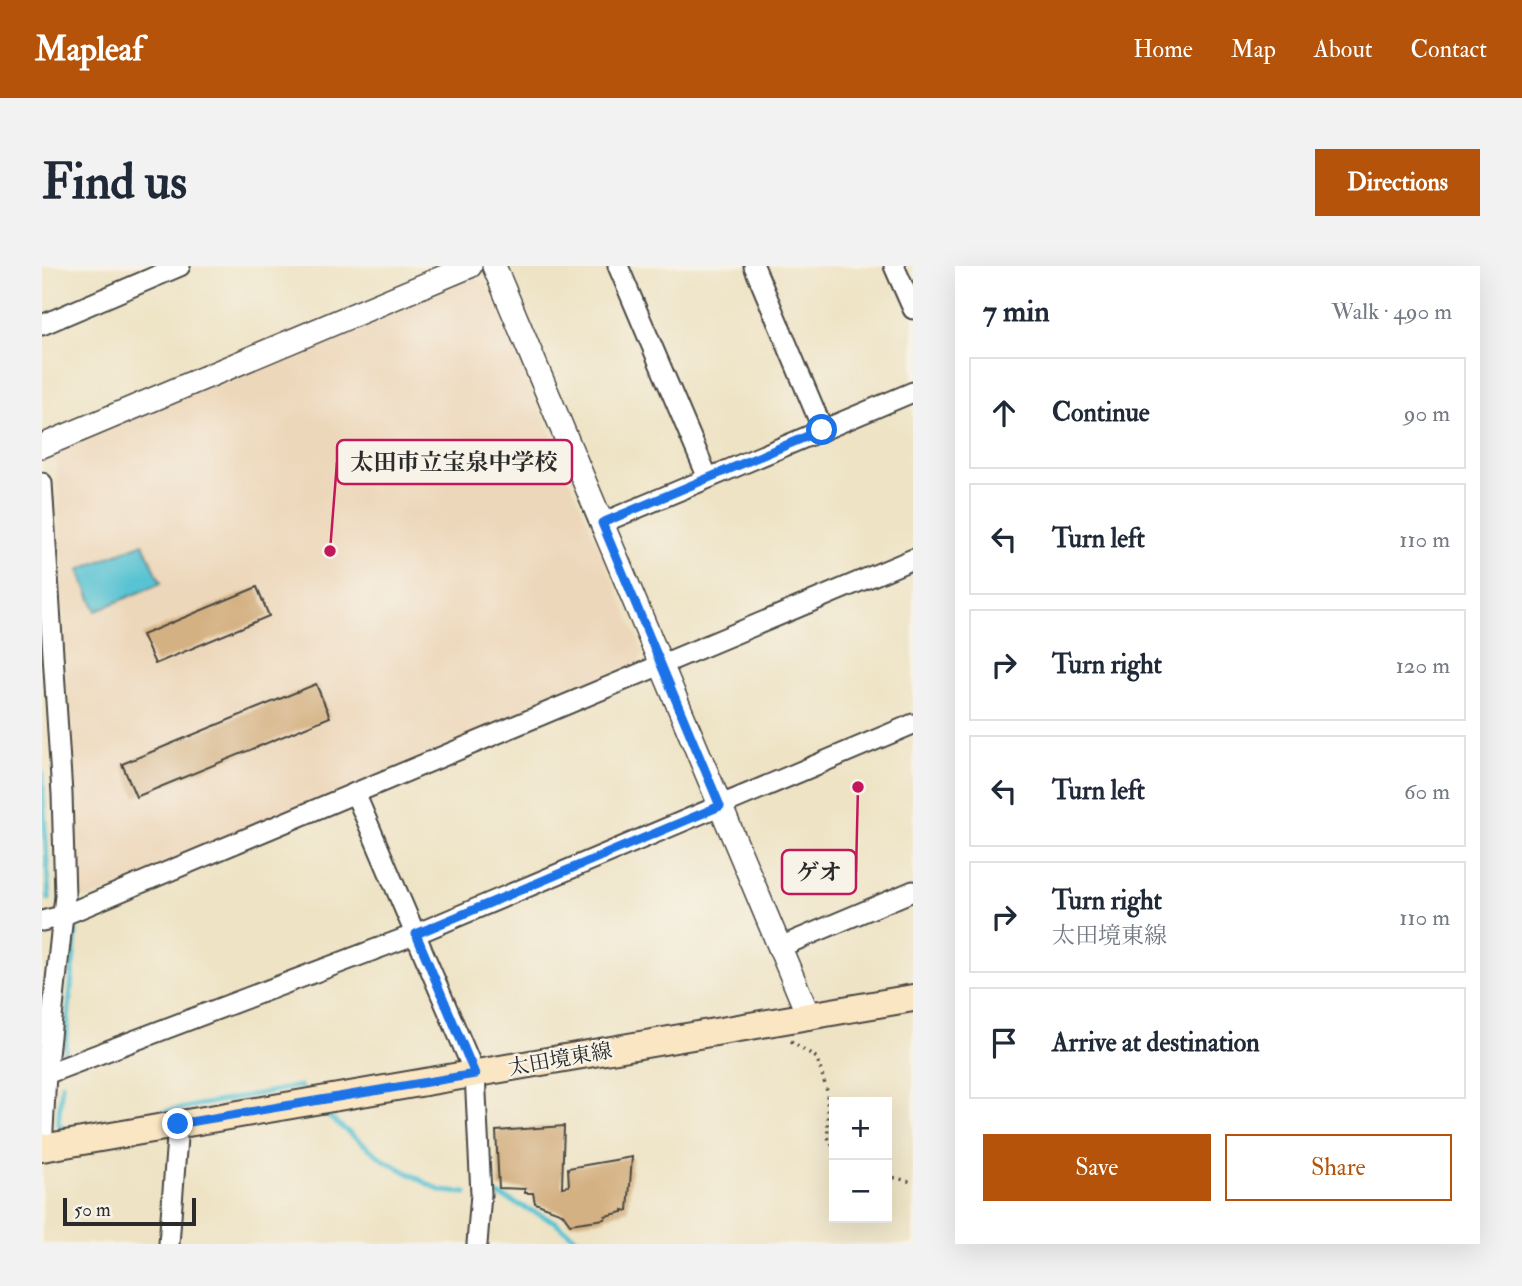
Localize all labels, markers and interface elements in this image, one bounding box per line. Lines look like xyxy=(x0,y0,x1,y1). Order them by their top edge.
text: Mapleaf xyxy=(35,29,143,70)
text: Home xyxy=(1133,34,1193,65)
text: Map xyxy=(1231,34,1276,65)
text: About xyxy=(1314,34,1373,65)
text: Contact xyxy=(1411,34,1487,65)
button: Directions xyxy=(1315,149,1480,216)
text: Find us xyxy=(42,152,187,213)
text: 7 min xyxy=(983,293,1050,330)
text: Walk · 490 m xyxy=(1331,297,1452,326)
icon: ahead xyxy=(985,394,1023,432)
text: Continue xyxy=(1052,397,1150,429)
text: 90 m xyxy=(1404,399,1450,428)
route start xyxy=(806,414,837,445)
callout: 太田市立宝泉中学校 xyxy=(337,440,572,484)
text: 太田市立宝泉中学校 xyxy=(351,448,558,477)
icon: left xyxy=(985,520,1023,558)
text: Turn left xyxy=(1052,523,1145,555)
text: 110 m xyxy=(1399,525,1450,554)
icon: right xyxy=(985,646,1023,684)
text: Turn right xyxy=(1052,649,1162,681)
text: 120 m xyxy=(1396,651,1450,680)
icon: left xyxy=(985,772,1023,810)
text: Turn left xyxy=(1052,775,1145,807)
text: 60 m xyxy=(1404,777,1450,806)
callout: ゲオ xyxy=(782,850,856,894)
text: ゲオ xyxy=(796,858,842,887)
text: Turn right xyxy=(1052,885,1162,917)
icon: right xyxy=(985,898,1023,936)
text: 110 m xyxy=(1399,903,1450,932)
text: 太田境東線 xyxy=(1052,921,1167,950)
icon: arrive xyxy=(985,1024,1023,1062)
text: Arrive at destination xyxy=(1052,1027,1260,1059)
street label: 太田境東線 xyxy=(506,1037,614,1082)
map controls xyxy=(829,1097,892,1223)
button: + xyxy=(829,1097,892,1160)
route end xyxy=(162,1108,193,1139)
button: Save xyxy=(983,1134,1211,1201)
button: Share xyxy=(1225,1134,1452,1201)
button: − xyxy=(829,1160,892,1223)
scale bar xyxy=(63,1195,196,1227)
text: 50 m xyxy=(74,1198,111,1222)

